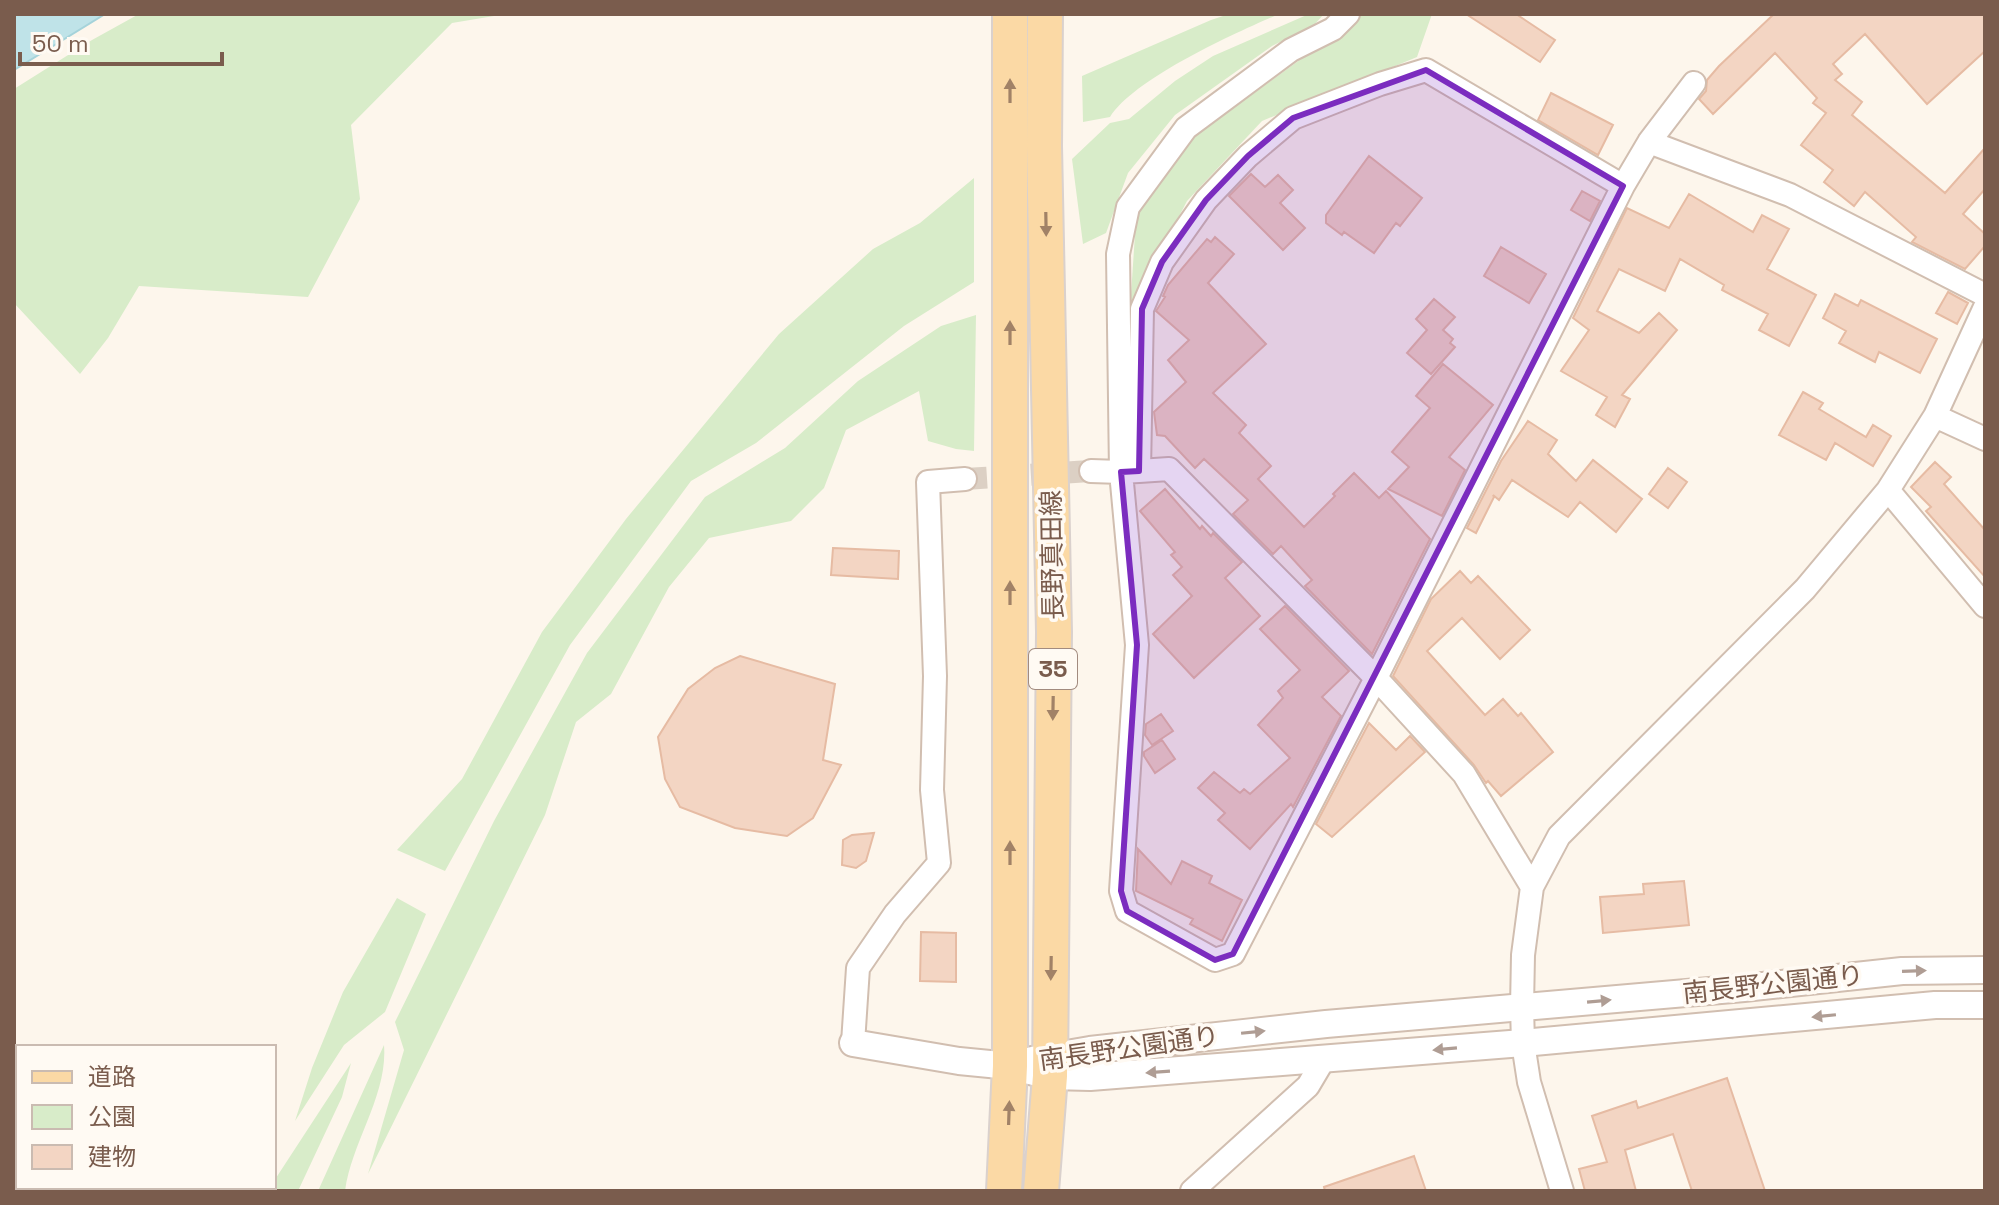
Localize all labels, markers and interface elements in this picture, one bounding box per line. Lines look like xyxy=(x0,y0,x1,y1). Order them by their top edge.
scale bar xyxy=(20,16,222,66)
text: 50 m xyxy=(32,28,89,59)
one-way arrow xyxy=(1004,78,1016,103)
one-way arrow xyxy=(1039,212,1052,237)
one-way arrow xyxy=(1004,320,1016,345)
street label: 長野真田線 xyxy=(1034,490,1070,620)
one-way arrow xyxy=(1004,580,1016,605)
road number: 35 xyxy=(1029,649,1077,689)
one-way arrow xyxy=(1047,696,1059,721)
one-way arrow xyxy=(1004,840,1016,865)
one-way arrow xyxy=(1045,956,1057,981)
street label: 南長野公園通り xyxy=(1681,958,1865,1010)
one-way arrow xyxy=(1902,965,1927,978)
one-way arrow xyxy=(1587,994,1612,1007)
one-way arrow xyxy=(1811,1010,1836,1023)
street label: 南長野公園通り xyxy=(1037,1018,1221,1078)
one-way arrow xyxy=(1241,1026,1266,1039)
one-way arrow xyxy=(1432,1043,1457,1056)
legend xyxy=(16,1045,276,1189)
text: 道路 xyxy=(88,1061,136,1092)
one-way arrow xyxy=(1145,1066,1170,1079)
one-way arrow xyxy=(1002,1100,1015,1125)
text: 公園 xyxy=(88,1101,136,1132)
text: 建物 xyxy=(88,1141,136,1172)

